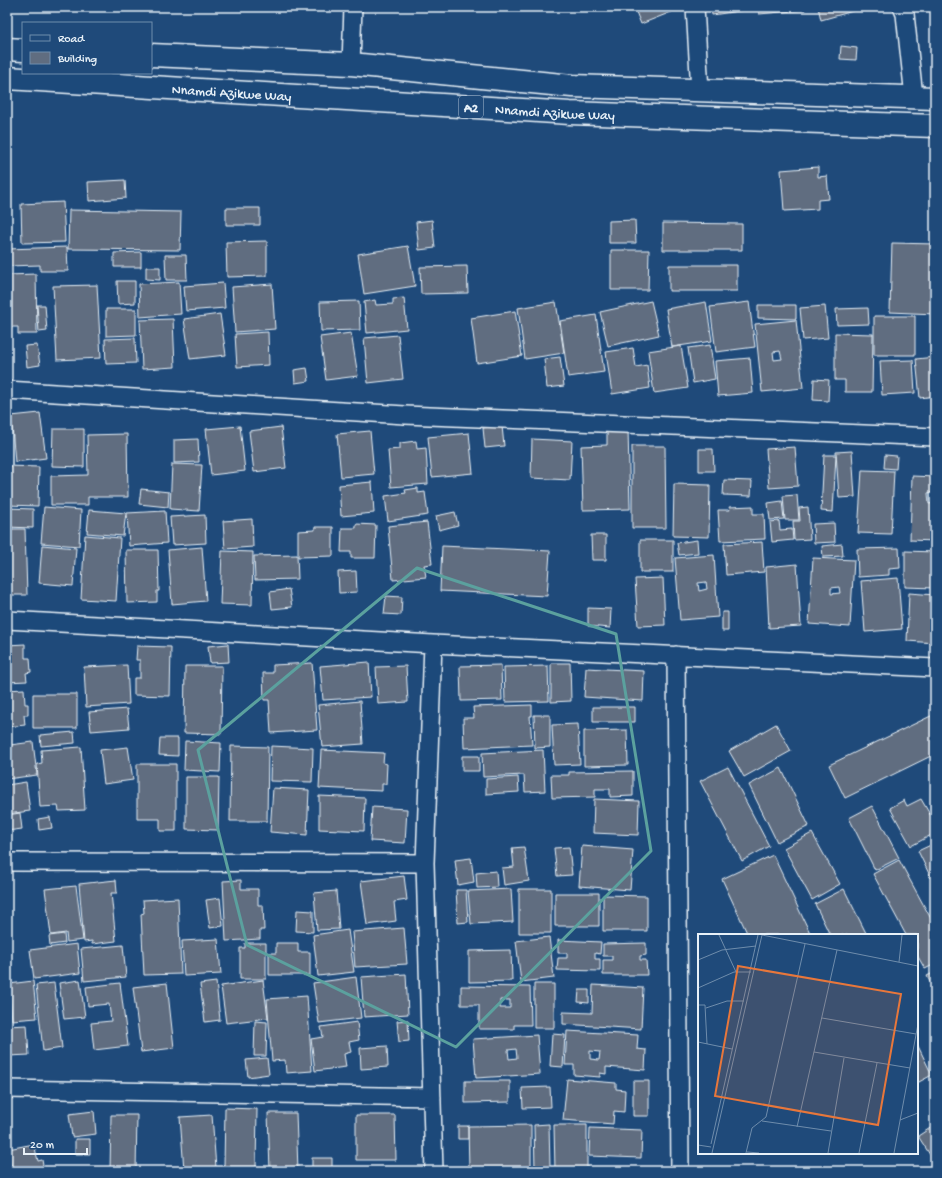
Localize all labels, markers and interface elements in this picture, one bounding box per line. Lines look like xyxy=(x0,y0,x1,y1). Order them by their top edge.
legend xyxy=(22,22,152,74)
text: Road xyxy=(58,33,85,47)
text: Building xyxy=(57,53,97,67)
street label: Nnamdi Azikwe Way xyxy=(171,82,292,107)
road number: A2 xyxy=(459,96,483,118)
street label: Nnamdi Azikwe Way xyxy=(494,102,615,126)
inset map xyxy=(698,934,918,1154)
scale bar xyxy=(24,1130,87,1156)
text: 20 m xyxy=(30,1139,55,1153)

